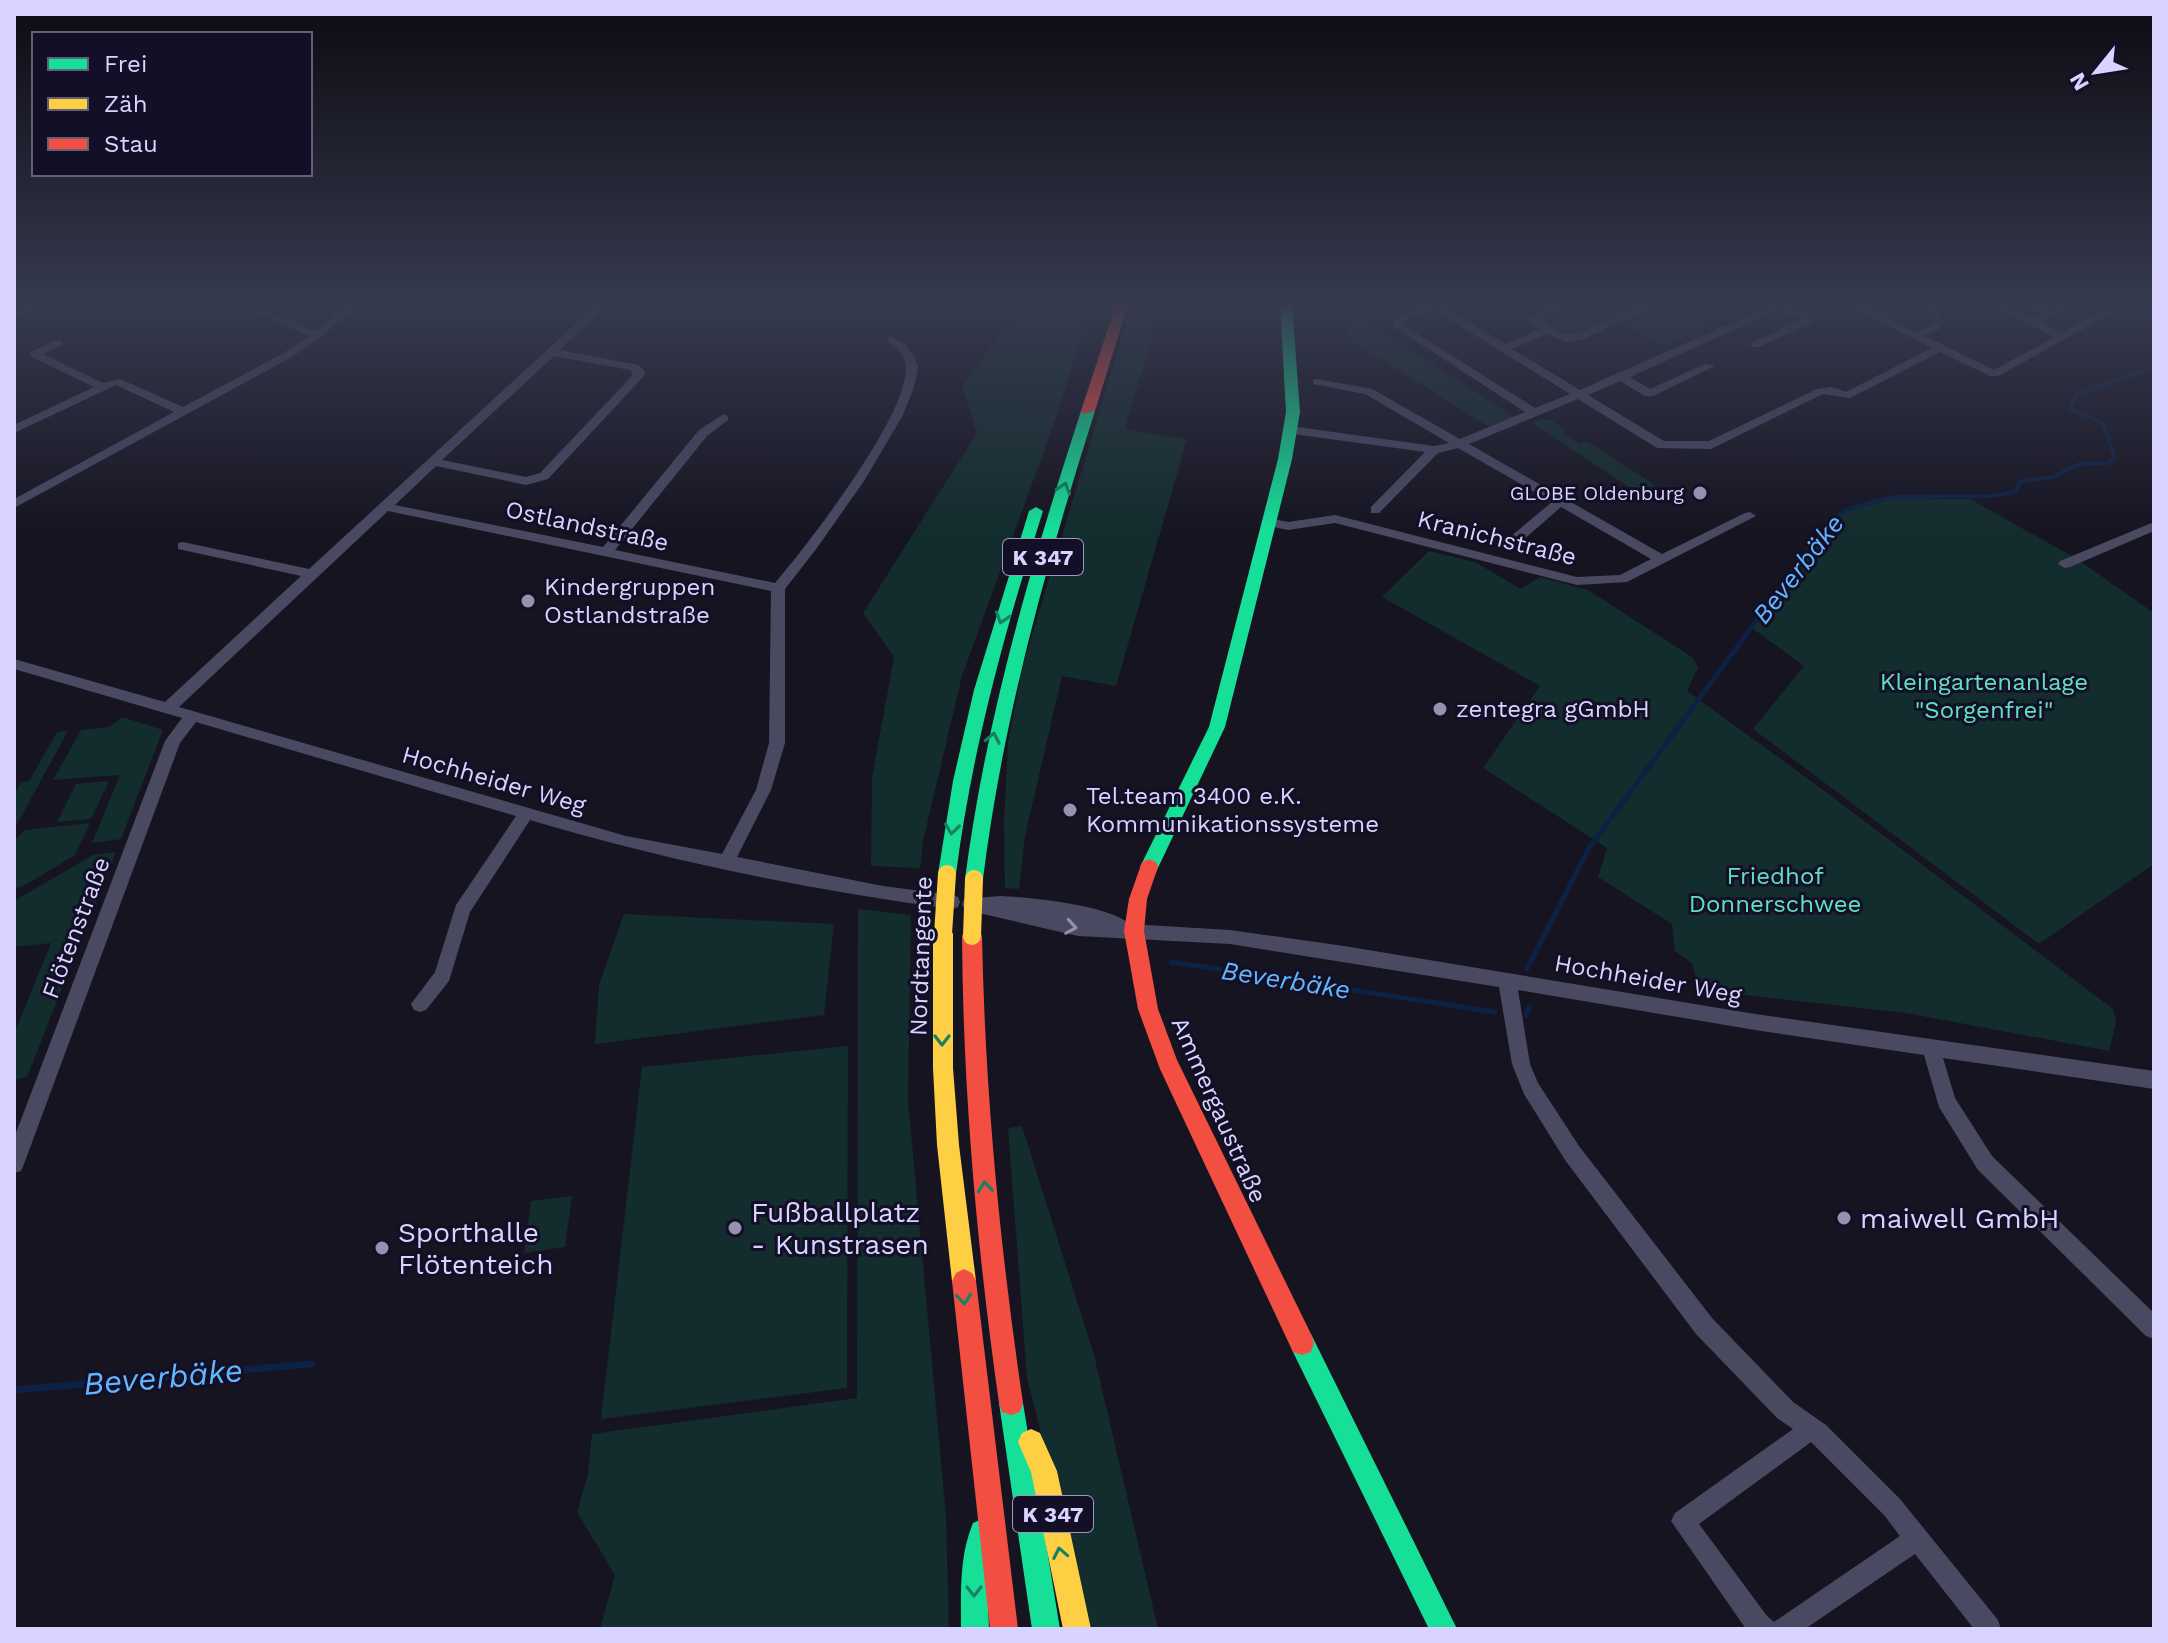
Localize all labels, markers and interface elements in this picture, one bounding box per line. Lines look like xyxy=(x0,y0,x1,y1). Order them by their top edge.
legend xyxy=(32,32,312,176)
north arrow xyxy=(2056,32,2136,112)
text: Frei xyxy=(104,50,147,78)
text: N xyxy=(2064,68,2094,95)
text: Zäh xyxy=(104,90,148,118)
text: Stau xyxy=(104,130,158,158)
place label: GLOBE Oldenburg xyxy=(1510,481,1684,505)
one-way arrow xyxy=(1055,482,1071,496)
marker: GLOBE Oldenburg xyxy=(1691,484,1709,502)
street label: Ostlandstraße xyxy=(503,495,671,557)
street label: Kranichstraße xyxy=(1415,505,1579,571)
water label: Beverbäke xyxy=(1746,509,1850,629)
road number: K 347 xyxy=(1003,539,1083,575)
place label: Kindergruppen Ostlandstraße xyxy=(544,573,715,629)
marker: Kindergruppen Ostlandstraße xyxy=(519,592,537,610)
one-way arrow xyxy=(995,610,1011,624)
park label: Kleingartenanlage "Sorgenfrei" xyxy=(1880,668,2088,724)
place label: zentegra gGmbH xyxy=(1456,695,1650,723)
marker: zentegra gGmbH xyxy=(1431,700,1449,718)
one-way arrow xyxy=(983,731,1000,745)
street label: Hochheider Weg xyxy=(399,740,589,820)
place label: Tel.team 3400 e.K. Kommunikationssysteme xyxy=(1086,782,1379,838)
marker: Tel.team 3400 e.K. Kommunikationssysteme xyxy=(1061,801,1079,819)
one-way arrow xyxy=(944,823,961,836)
street label: Flötenstraße xyxy=(36,853,116,1003)
park label: Friedhof Donnerschwee xyxy=(1689,862,1861,918)
street label: Nordtangente xyxy=(904,876,938,1036)
one-way arrow xyxy=(1064,918,1077,935)
street label: Hochheider Weg xyxy=(1552,949,1744,1009)
water label: Beverbäke xyxy=(1219,955,1353,1005)
street label: Ammergaustraße xyxy=(1165,1013,1273,1207)
one-way arrow xyxy=(933,1034,951,1047)
one-way arrow xyxy=(976,1180,993,1193)
place label: Fußballplatz - Kunstrasen xyxy=(751,1196,929,1261)
place label: maiwell GmbH xyxy=(1860,1202,2060,1235)
marker: maiwell GmbH xyxy=(1835,1209,1853,1227)
place label: Sporthalle Flötenteich xyxy=(398,1216,554,1281)
marker: Fußballplatz - Kunstrasen xyxy=(726,1219,744,1237)
marker: Sporthalle Flötenteich xyxy=(373,1239,391,1257)
one-way arrow xyxy=(956,1293,973,1306)
water label: Beverbäke xyxy=(82,1351,244,1403)
road number: K 347 xyxy=(1013,1496,1093,1532)
one-way arrow xyxy=(1053,1546,1070,1560)
one-way arrow xyxy=(965,1585,983,1598)

